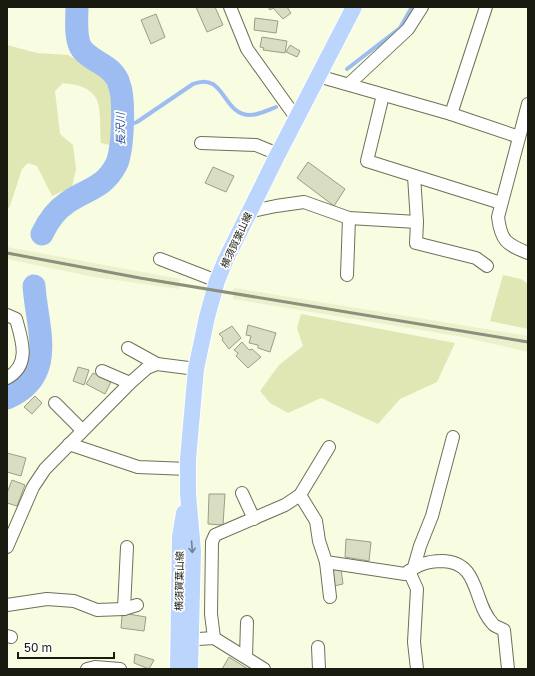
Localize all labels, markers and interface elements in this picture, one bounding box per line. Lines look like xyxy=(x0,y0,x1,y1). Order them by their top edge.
water label: 長沢川 xyxy=(113,111,127,146)
street label: 横須賀葉山線 xyxy=(218,210,254,270)
one-way arrow xyxy=(189,540,196,553)
street label: 横須賀葉山線 xyxy=(172,551,186,611)
scale bar xyxy=(18,634,114,660)
text: 50 m xyxy=(24,640,52,655)

